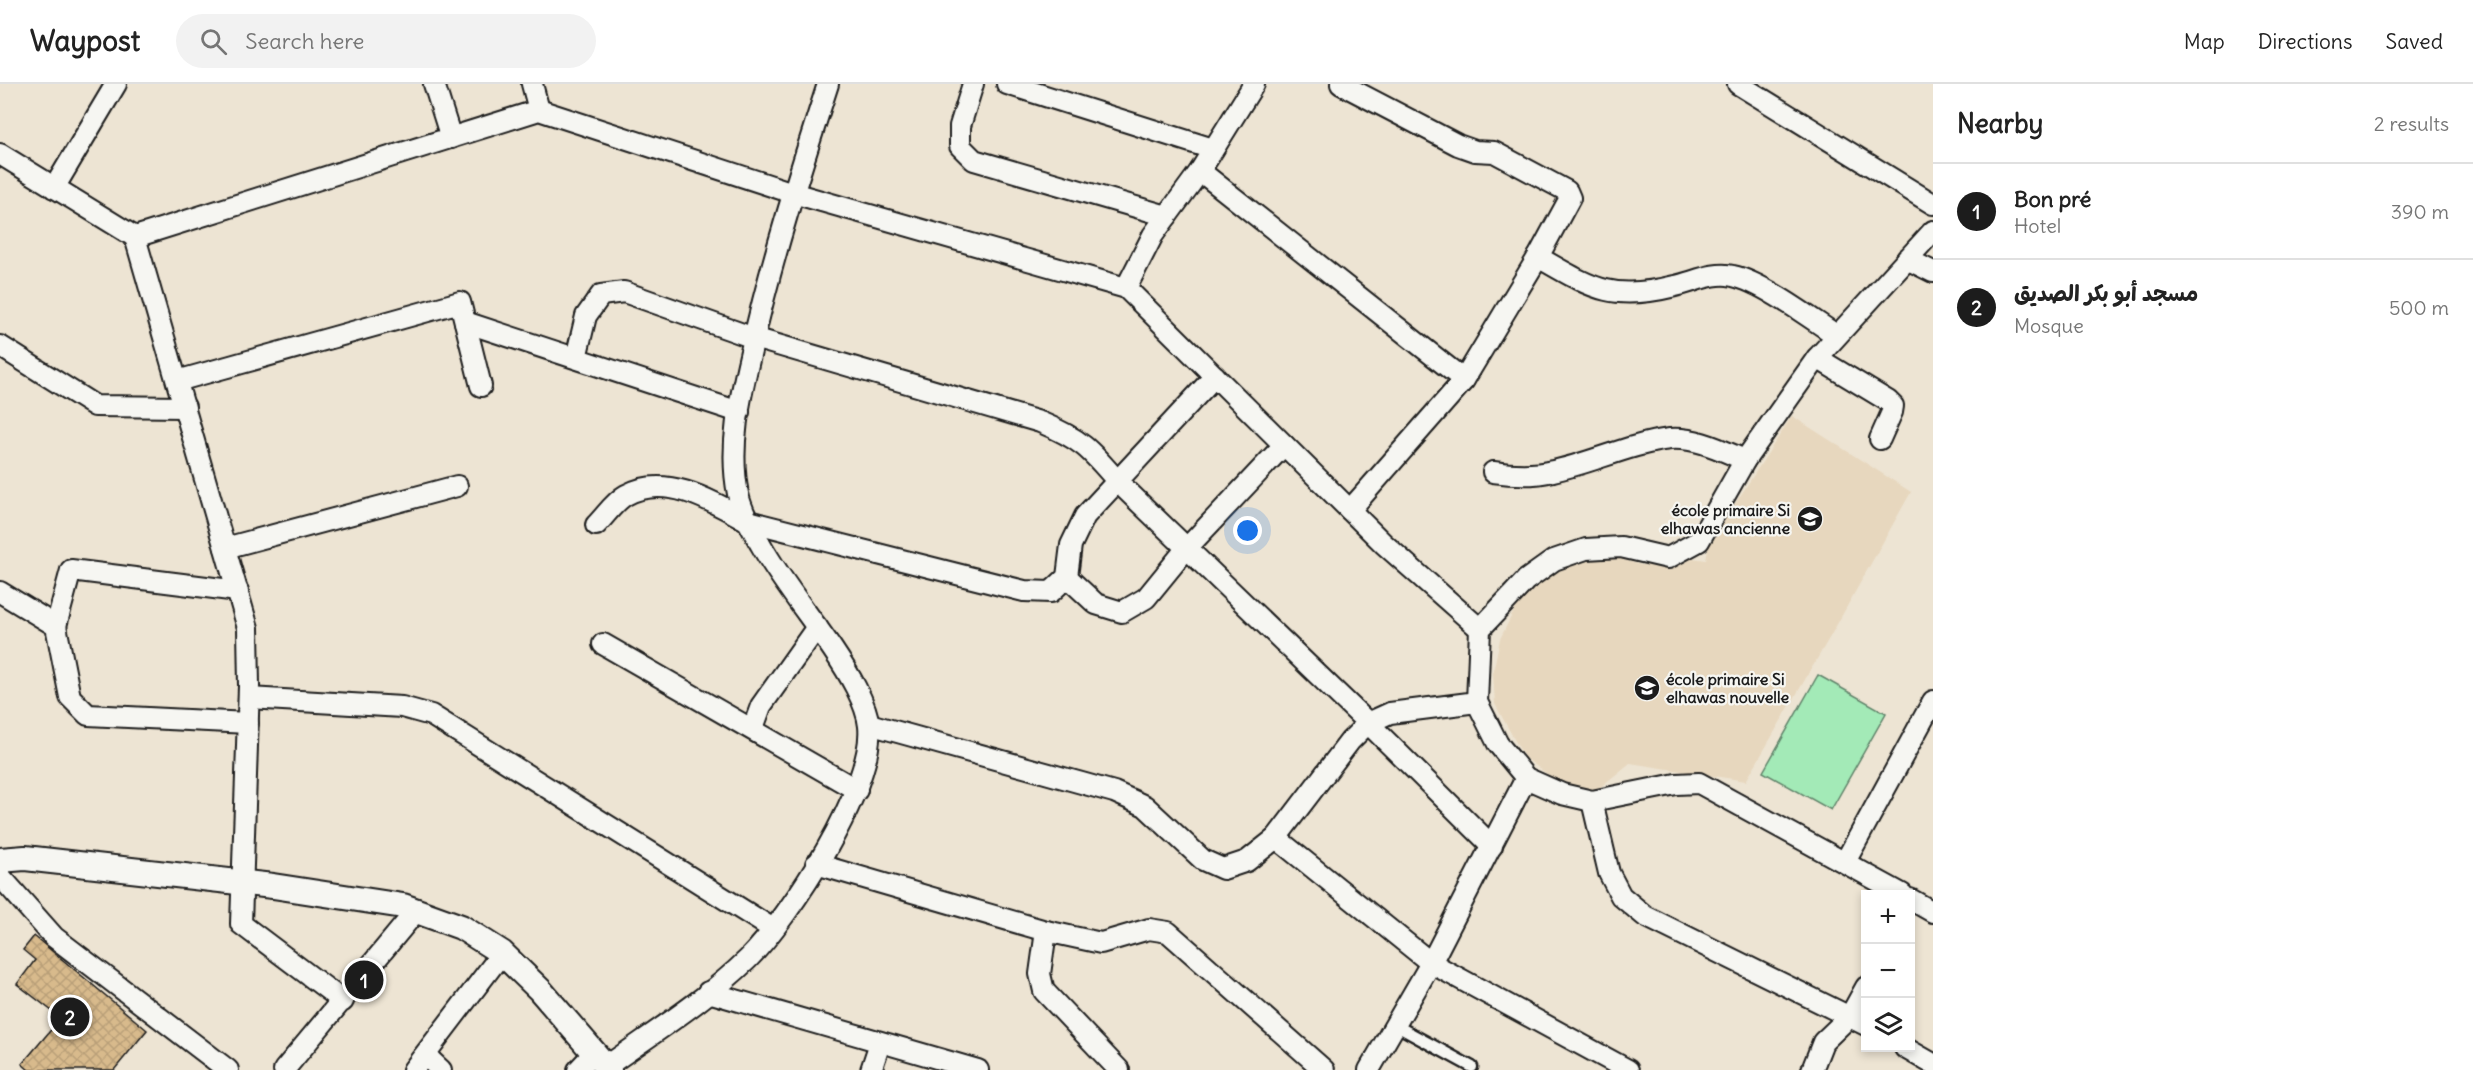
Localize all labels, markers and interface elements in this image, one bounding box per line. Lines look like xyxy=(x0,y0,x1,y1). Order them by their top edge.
search box xyxy=(176,14,596,68)
text: Waypost xyxy=(30,23,140,59)
icon: search xyxy=(197,25,230,58)
text: Search here xyxy=(245,27,364,55)
text: Map xyxy=(2184,28,2225,55)
text: Directions xyxy=(2258,28,2352,55)
text: Saved xyxy=(2385,28,2443,55)
text: Nearby xyxy=(1957,107,2043,140)
text: 2 results xyxy=(2374,111,2449,136)
text: Bon pré xyxy=(2014,185,2091,213)
text: 1 xyxy=(1973,199,1980,224)
text: 390 m xyxy=(2391,199,2449,224)
text: Hotel xyxy=(2014,213,2061,238)
text: مسجد أبو بكر الصديق xyxy=(2014,279,2198,307)
text: 2 xyxy=(1971,295,1982,320)
text: 500 m xyxy=(2389,295,2449,320)
text: Mosque xyxy=(2014,313,2084,338)
place label: école primaire Si elhawas ancienne xyxy=(1661,500,1790,538)
school or university icon: école primaire Si elhawas ancienne xyxy=(1795,504,1825,534)
your location xyxy=(1233,516,1262,545)
place label: école primaire Si elhawas nouvelle xyxy=(1666,669,1790,707)
school or university icon: école primaire Si elhawas nouvelle xyxy=(1632,673,1662,703)
map controls xyxy=(1861,890,1915,1052)
button: + xyxy=(1861,890,1915,944)
button: − xyxy=(1861,944,1915,998)
pin: 1 xyxy=(344,958,384,1002)
pin: 2 xyxy=(50,994,90,1040)
button: layers xyxy=(1861,998,1915,1052)

